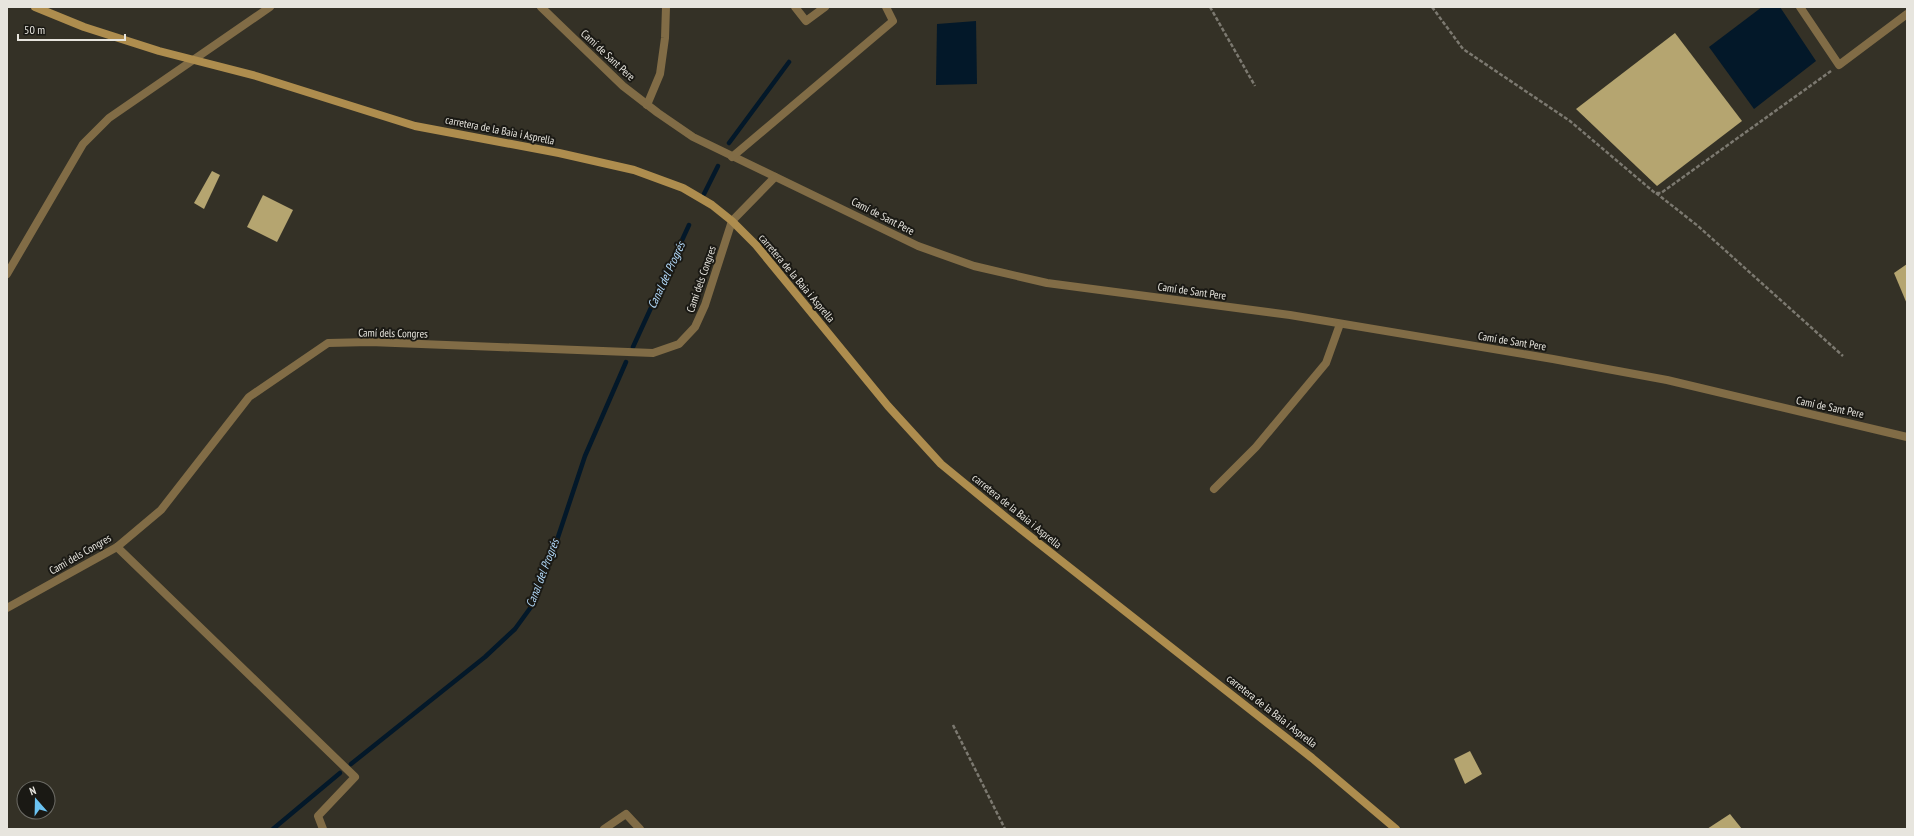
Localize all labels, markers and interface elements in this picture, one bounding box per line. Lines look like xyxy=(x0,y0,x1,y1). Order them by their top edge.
scale bar xyxy=(18,16,125,42)
text: 50 m xyxy=(24,22,45,37)
street label: Camí de Sant Pere xyxy=(578,26,638,84)
street label: carretera de la Baia i Asprella xyxy=(444,113,556,147)
street label: Camí de Sant Pere xyxy=(849,194,917,238)
street label: carretera de la Baia i Asprella xyxy=(756,231,838,325)
water label: Canal del Progrés xyxy=(644,237,689,311)
street label: Camí dels Congres xyxy=(683,244,719,314)
street label: Camí de Sant Pere xyxy=(1157,279,1228,303)
street label: Camí dels Congres xyxy=(358,325,428,341)
street label: Camí de Sant Pere xyxy=(1477,329,1548,353)
street label: Camí de Sant Pere xyxy=(1795,393,1866,421)
street label: carretera de la Baia i Asprella xyxy=(969,471,1065,551)
street label: Camí dels Congres xyxy=(46,530,114,577)
water label: Canal del Progrés xyxy=(522,535,563,609)
street label: carretera de la Baia i Asprella xyxy=(1224,671,1320,751)
north arrow xyxy=(16,780,56,820)
text: N xyxy=(27,783,38,798)

